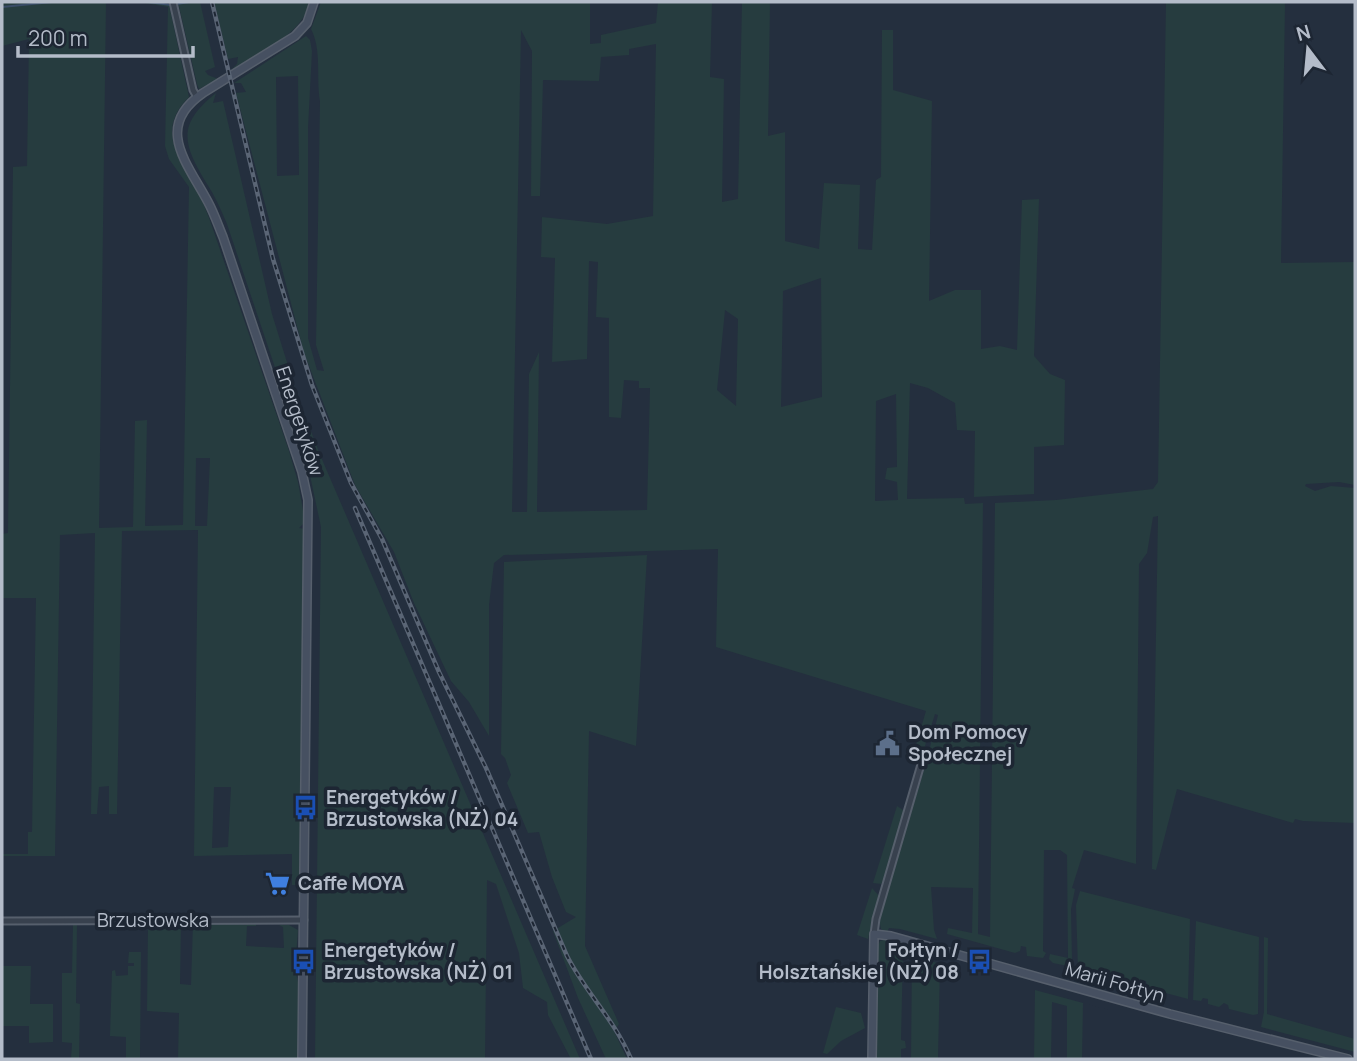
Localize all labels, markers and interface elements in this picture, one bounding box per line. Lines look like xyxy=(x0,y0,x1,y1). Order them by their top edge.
scale bar xyxy=(18,14,192,58)
north arrow xyxy=(1273,14,1343,84)
text: N xyxy=(1293,18,1313,47)
text: 200 m xyxy=(28,24,88,52)
street label: Energetyków xyxy=(270,363,330,480)
place label: Dom Pomocy Społecznej xyxy=(908,719,1028,767)
public building icon: Dom Pomocy Społecznej xyxy=(874,729,902,757)
place label: Energetyków / Brzustowska (NŻ) 04 xyxy=(326,784,518,832)
bus stop icon: Energetyków / Brzustowska (NŻ) 04 xyxy=(292,794,320,822)
supermarket icon: Caffe MOYA xyxy=(264,869,292,897)
place label: Caffe MOYA xyxy=(298,870,405,896)
street label: Brzustowska xyxy=(97,907,209,933)
place label: Energetyków / Brzustowska (NŻ) 01 xyxy=(324,937,513,985)
place label: Fołtyn / Holsztańskiej (NŻ) 08 xyxy=(759,937,959,985)
bus stop icon: Energetyków / Brzustowska (NŻ) 01 xyxy=(290,947,318,975)
bus stop icon: Fołtyn / Holsztańskiej (NŻ) 08 xyxy=(965,947,993,975)
street label: Marii Fołtyn xyxy=(1062,955,1168,1009)

